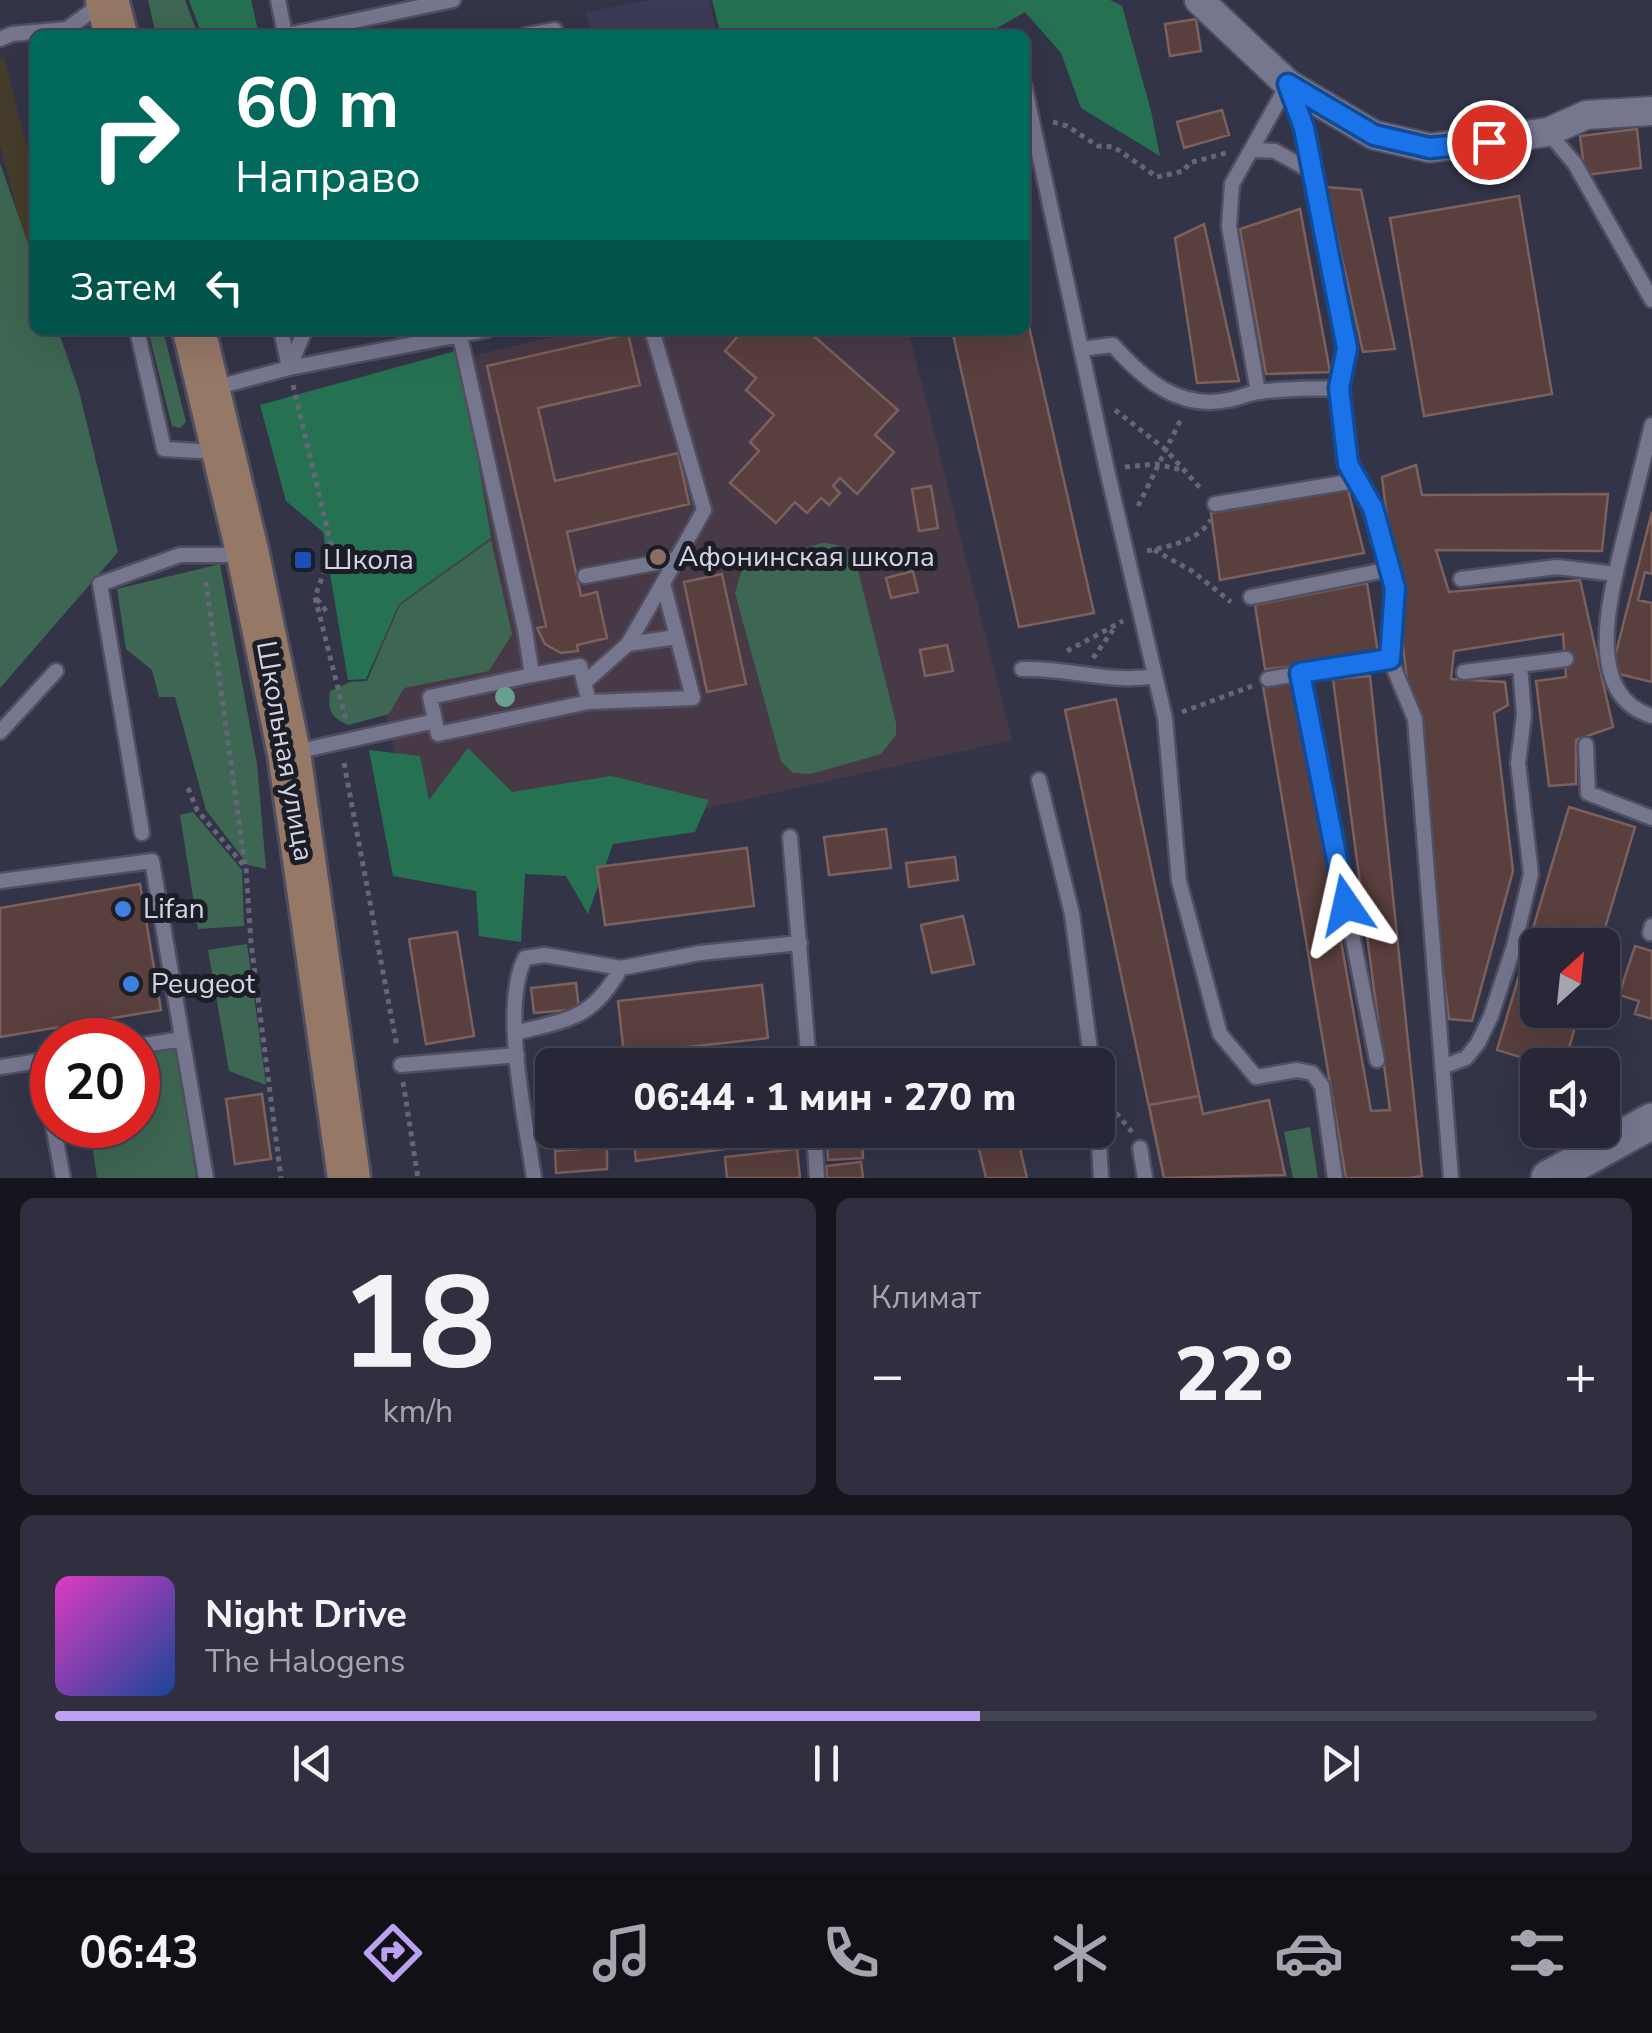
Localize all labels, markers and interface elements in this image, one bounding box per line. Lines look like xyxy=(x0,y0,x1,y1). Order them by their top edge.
text: 60 m xyxy=(235,56,399,152)
icon: right xyxy=(70,70,200,200)
pin xyxy=(1447,100,1532,185)
icon: arrive xyxy=(1462,115,1517,170)
text: Направо xyxy=(235,147,421,208)
icon: left xyxy=(197,260,252,315)
text: Затем xyxy=(70,262,177,313)
place label: Афонинская школа xyxy=(678,538,935,576)
place label: Школа xyxy=(323,541,414,579)
marker: Афонинская школа xyxy=(647,546,669,568)
marker: Школа xyxy=(292,549,314,571)
street label: Школьная улица xyxy=(247,638,323,864)
position arrow xyxy=(1294,853,1398,957)
place label: Lifan xyxy=(143,890,205,928)
marker: Lifan xyxy=(112,898,134,920)
north arrow xyxy=(1520,928,1620,1028)
map controls xyxy=(1520,928,1620,1148)
place label: Peugeot xyxy=(151,965,255,1003)
marker: Peugeot xyxy=(120,973,142,995)
speed limit sign: 20 xyxy=(30,1018,160,1148)
button: sound xyxy=(1520,1048,1620,1148)
text: 06:44 · 1 мин · 270 m xyxy=(634,1072,1016,1123)
text: 18 xyxy=(340,1236,496,1413)
text: Климат xyxy=(871,1276,981,1319)
text: 22° xyxy=(1175,1324,1293,1426)
text: − xyxy=(871,1338,904,1413)
text: + xyxy=(1564,1338,1597,1413)
text: km/h xyxy=(383,1390,453,1433)
text: Night Drive xyxy=(205,1589,407,1640)
text: The Halogens xyxy=(205,1640,405,1683)
icon: previous xyxy=(285,1736,340,1791)
icon: pause xyxy=(799,1736,854,1791)
icon: next xyxy=(1313,1736,1368,1791)
icon: directions xyxy=(358,1918,428,1988)
icon: music xyxy=(587,1918,657,1988)
icon: phone xyxy=(816,1918,886,1988)
icon: climate xyxy=(1045,1918,1115,1988)
icon: car xyxy=(1274,1918,1344,1988)
icon: filters xyxy=(1502,1918,1572,1988)
text: 06:43 xyxy=(79,1923,199,1984)

